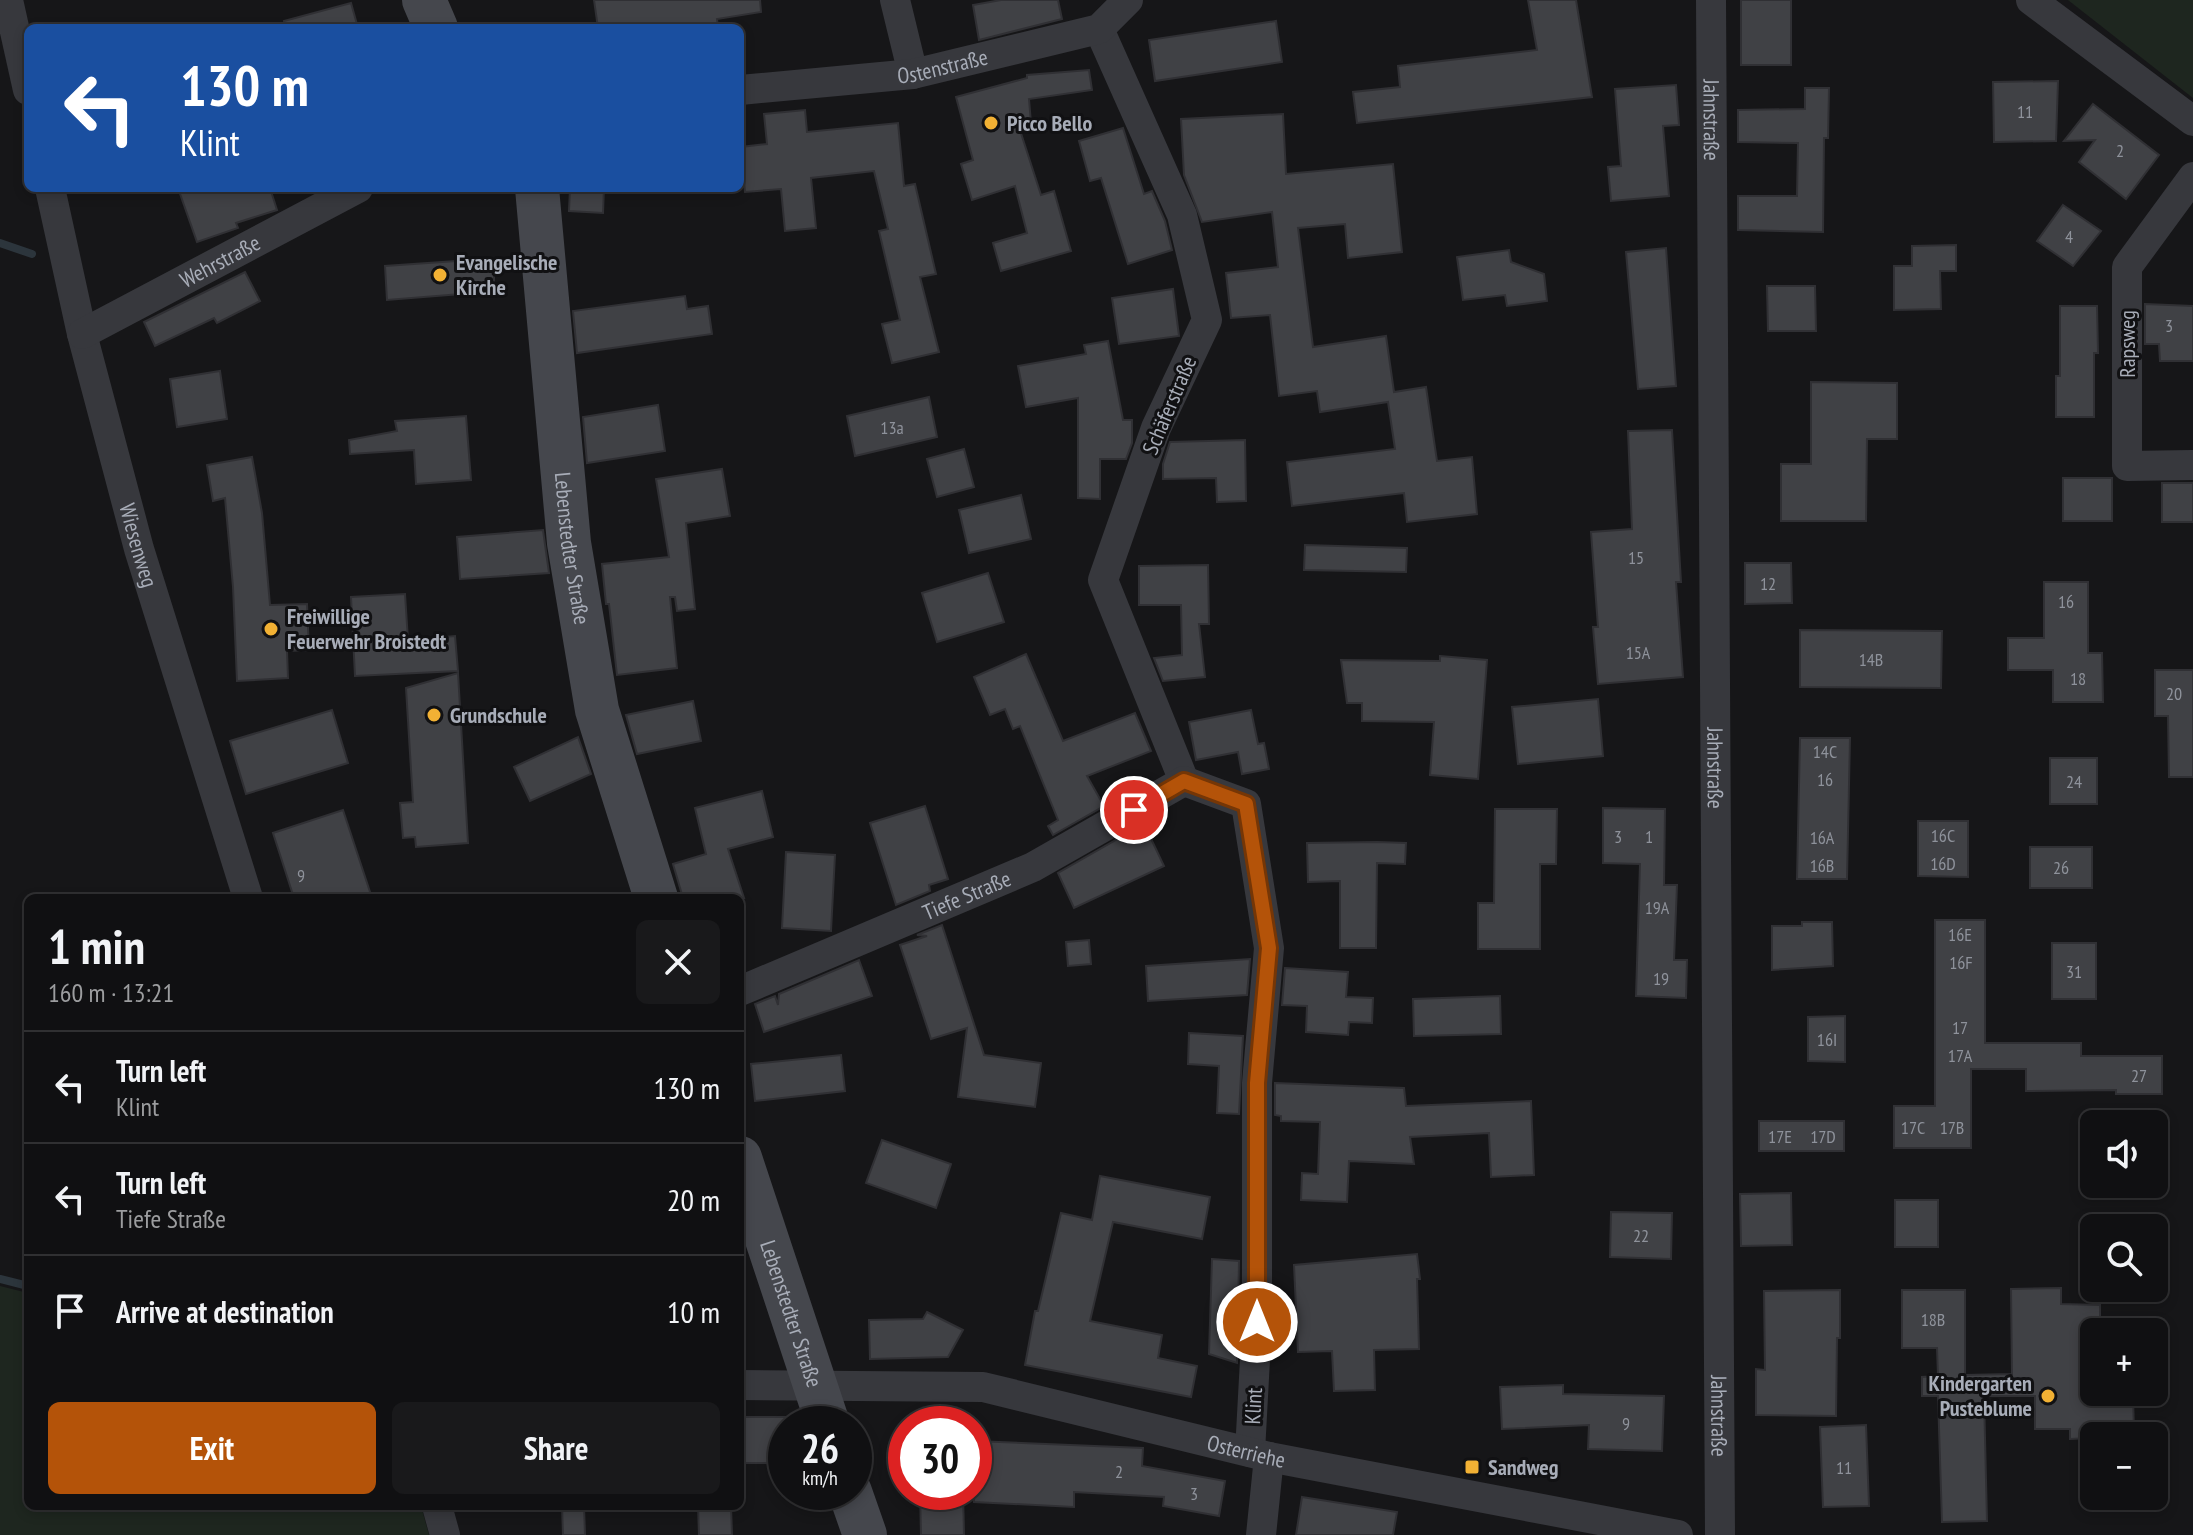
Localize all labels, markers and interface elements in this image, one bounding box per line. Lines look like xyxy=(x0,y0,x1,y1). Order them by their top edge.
street label: Ostenstraße xyxy=(896,42,991,89)
text: 130 m xyxy=(180,49,309,121)
icon: left xyxy=(48,56,152,160)
street label: Jahnstraße xyxy=(1697,78,1726,161)
house number: 11 xyxy=(2017,100,2033,123)
place label: Picco Bello xyxy=(1007,109,1092,137)
marker: Picco Bello xyxy=(982,114,1000,132)
text: Klint xyxy=(180,119,240,166)
house number: 2 xyxy=(2116,139,2124,162)
house number: 4 xyxy=(2065,225,2073,248)
street label: Wehrstraße xyxy=(175,228,265,294)
place label: Evangelische Kirche xyxy=(456,248,557,301)
marker: Evangelische Kirche xyxy=(431,266,449,284)
street label: Rapsweg xyxy=(2113,310,2141,378)
house number: 3 xyxy=(2165,314,2173,337)
street label: Schäferstraße xyxy=(1136,351,1202,459)
house number: 13a xyxy=(880,416,904,439)
street label: Lebenstedter Straße xyxy=(549,471,596,626)
street label: Wiesenweg xyxy=(113,500,164,591)
house number: 15 xyxy=(1628,546,1644,569)
house number: 12 xyxy=(1760,572,1776,595)
house number: 16 xyxy=(2058,590,2074,613)
place label: Freiwillige Feuerwehr Broistedt xyxy=(287,602,447,655)
marker: Freiwillige Feuerwehr Broistedt xyxy=(262,620,280,638)
house number: 15A xyxy=(1626,641,1651,664)
house number: 14B xyxy=(1859,648,1883,671)
house number: 18 xyxy=(2070,667,2086,690)
house number: 20 xyxy=(2166,682,2182,705)
place label: Grundschule xyxy=(450,701,547,729)
marker: Grundschule xyxy=(425,706,443,724)
street label: Jahnstraße xyxy=(1701,726,1730,809)
house number: 14C xyxy=(1813,740,1837,763)
house number: 16 xyxy=(1817,768,1833,791)
house number: 24 xyxy=(2066,770,2082,793)
pin xyxy=(1100,776,1168,844)
icon: arrive xyxy=(1112,788,1156,832)
house number: 16C xyxy=(1931,824,1955,847)
house number: 3 xyxy=(1614,825,1622,848)
house number: 1 xyxy=(1645,825,1653,848)
house number: 16A xyxy=(1810,826,1835,849)
house number: 16D xyxy=(1930,852,1956,875)
house number: 16B xyxy=(1810,854,1834,877)
house number: 26 xyxy=(2053,856,2069,879)
house number: 9 xyxy=(297,864,305,887)
street label: Tiefe Straße xyxy=(918,864,1015,926)
house number: 19A xyxy=(1645,896,1670,919)
text: 1 min xyxy=(48,915,145,977)
button: close xyxy=(636,920,720,1004)
house number: 16E xyxy=(1948,923,1972,946)
house number: 16F xyxy=(1949,951,1973,974)
house number: 31 xyxy=(2066,960,2082,983)
house number: 19 xyxy=(1653,967,1669,990)
text: 160 m · 13:21 xyxy=(48,976,174,1009)
house number: 17 xyxy=(1952,1016,1968,1039)
house number: 16I xyxy=(1817,1028,1837,1051)
house number: 17A xyxy=(1948,1044,1973,1067)
text: Turn left xyxy=(116,1051,206,1090)
house number: 27 xyxy=(2131,1064,2147,1087)
icon: left xyxy=(48,1065,92,1109)
text: 130 m xyxy=(654,1068,720,1107)
text: Klint xyxy=(116,1090,159,1123)
map controls xyxy=(2080,1110,2168,1510)
button: sound xyxy=(2080,1110,2168,1198)
house number: 17C xyxy=(1901,1116,1925,1139)
house number: 17B xyxy=(1940,1116,1964,1139)
house number: 17E xyxy=(1768,1125,1792,1148)
house number: 17D xyxy=(1810,1125,1836,1148)
text: Turn left xyxy=(116,1163,206,1202)
icon: left xyxy=(48,1177,92,1221)
text: 20 m xyxy=(667,1180,720,1219)
text: Tiefe Straße xyxy=(116,1202,226,1235)
button: search xyxy=(2080,1214,2168,1302)
house number: 22 xyxy=(1633,1224,1649,1247)
street label: Lebenstedter Straße xyxy=(754,1236,829,1391)
position arrow xyxy=(1215,1280,1299,1364)
icon: arrive xyxy=(48,1289,92,1333)
text: Arrive at destination xyxy=(116,1292,334,1331)
text: 10 m xyxy=(667,1292,720,1331)
house number: 18B xyxy=(1921,1308,1945,1331)
button: + xyxy=(2080,1318,2168,1406)
place label: Kindergarten Pusteblume xyxy=(1929,1369,2032,1422)
street label: Jahnstraße xyxy=(1705,1374,1734,1457)
street label: Klint xyxy=(1238,1387,1268,1425)
marker: Kindergarten Pusteblume xyxy=(2039,1387,2057,1405)
button: Exit xyxy=(48,1402,376,1494)
button: Share xyxy=(392,1402,720,1494)
speed limit sign: 30 xyxy=(888,1406,992,1510)
house number: 9 xyxy=(1622,1412,1630,1435)
text: 26 xyxy=(801,1422,839,1474)
button: − xyxy=(2080,1422,2168,1510)
street label: Osterriehe xyxy=(1204,1428,1287,1474)
place label: Sandweg xyxy=(1488,1453,1559,1481)
house number: 11 xyxy=(1836,1456,1852,1479)
marker: Sandweg xyxy=(1463,1458,1481,1476)
house number: 2 xyxy=(1115,1460,1123,1483)
text: km/h xyxy=(802,1465,838,1491)
house number: 3 xyxy=(1190,1482,1198,1505)

